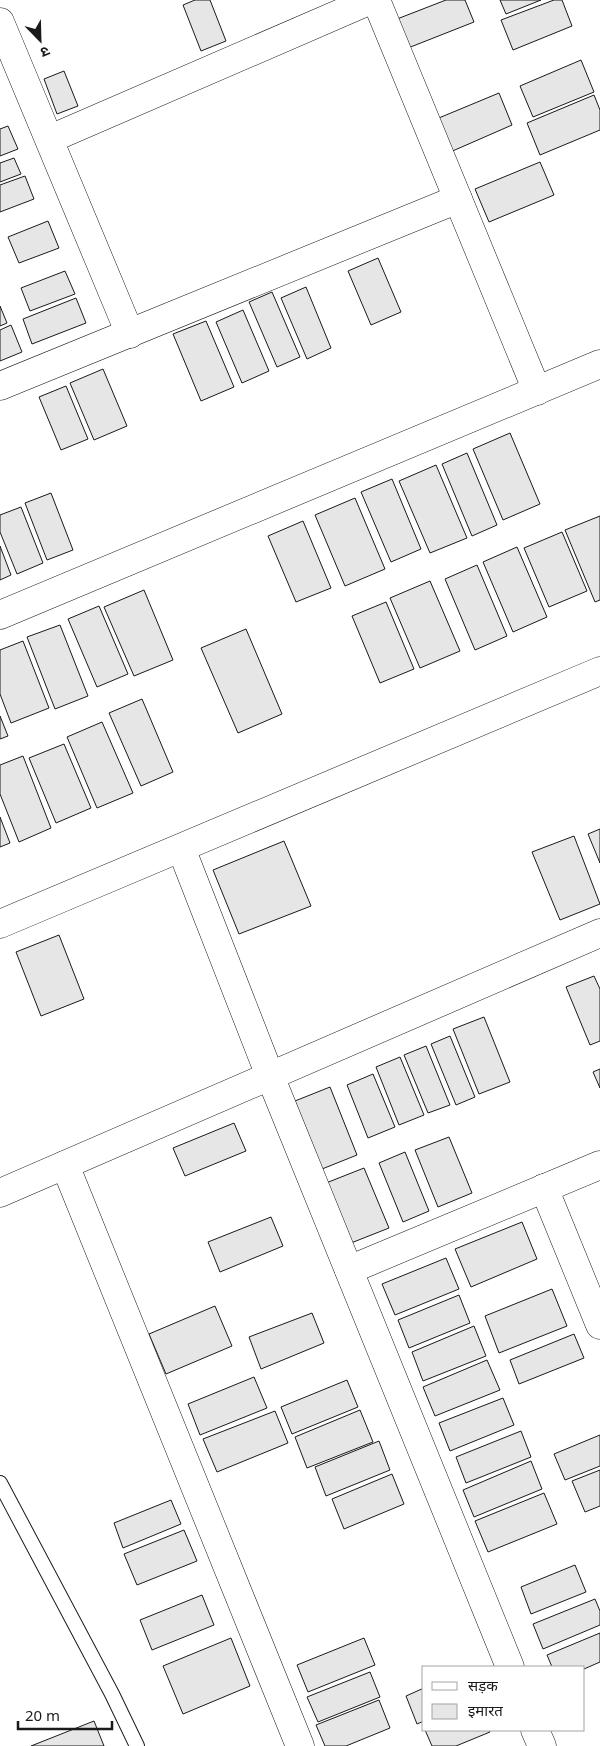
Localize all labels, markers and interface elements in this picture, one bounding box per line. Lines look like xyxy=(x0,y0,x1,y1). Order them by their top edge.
north arrow xyxy=(15,15,65,65)
text: उ xyxy=(37,42,53,63)
legend xyxy=(422,1666,585,1731)
text: सड़क xyxy=(468,1675,498,1695)
scale bar xyxy=(18,1698,111,1730)
text: इमारत xyxy=(468,1700,503,1720)
text: 20 m xyxy=(25,1705,60,1725)

